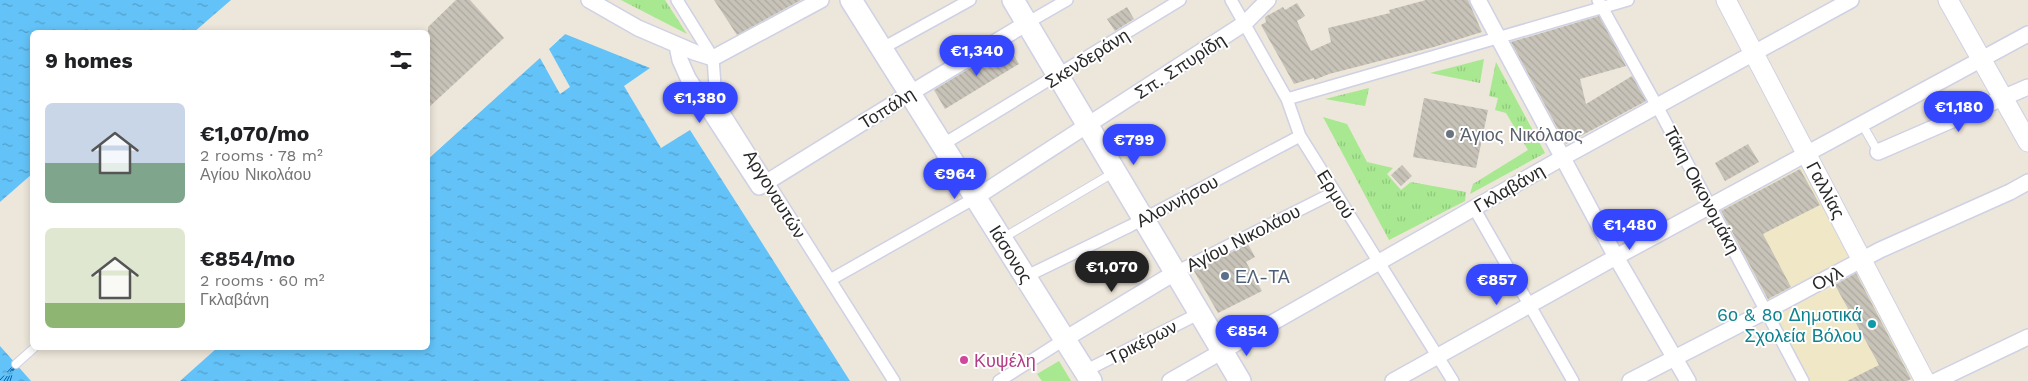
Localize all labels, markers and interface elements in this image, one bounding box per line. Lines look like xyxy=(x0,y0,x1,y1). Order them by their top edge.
street label: Σκενδεράνη xyxy=(1041,24,1133,92)
street label: Σπ. Σπυρίδη xyxy=(1131,29,1229,103)
pin: €1,340 xyxy=(936,34,1018,77)
text: €1,340 xyxy=(951,41,1003,60)
icon: filters xyxy=(387,46,415,74)
text: 9 homes xyxy=(45,48,133,73)
pin: €1,380 xyxy=(659,82,741,124)
street label: Τοπάλη xyxy=(855,83,919,133)
text: €1,380 xyxy=(674,88,726,107)
pin: €1,180 xyxy=(1918,90,2000,133)
text: €1,180 xyxy=(1935,97,1983,116)
text: €1,070/mo xyxy=(200,121,309,146)
icon: home xyxy=(85,123,145,183)
street label: Τάκη Οικονομάκη xyxy=(1660,123,1744,257)
pin: €799 xyxy=(1104,124,1164,166)
place label: Άγιος Νικόλαος xyxy=(1460,124,1583,145)
marker: Άγιος Νικόλαος xyxy=(1444,128,1456,140)
text: €799 xyxy=(1114,130,1154,149)
text: 2 rooms · 78 m² xyxy=(200,146,323,165)
street label: Αργοναυτών xyxy=(739,146,811,242)
pin: €964 xyxy=(925,158,985,200)
street label: Γαλλίας xyxy=(1802,158,1850,222)
street label: Γκλαβάνη xyxy=(1470,159,1548,217)
text: €964 xyxy=(934,164,976,183)
text: Αγίου Νικολάου xyxy=(200,165,311,184)
street label: Ερμού xyxy=(1313,166,1359,222)
street label: Αλοννήσου xyxy=(1132,171,1222,231)
street label: Αγίου Νικολάου xyxy=(1182,200,1304,276)
pin: €1,480 xyxy=(1589,208,1671,251)
text: €1,480 xyxy=(1603,215,1657,234)
street label: Ιάσονος xyxy=(985,221,1037,287)
text: €854/mo xyxy=(200,246,295,271)
icon: home xyxy=(85,248,145,308)
pin: €1,070 xyxy=(1071,250,1153,293)
text: €1,070 xyxy=(1086,257,1138,276)
street label: Ογλ xyxy=(1808,261,1846,295)
pin: €857 xyxy=(1467,264,1527,306)
place label: ΕΛ-ΤΑ xyxy=(1235,266,1290,287)
marker: ΕΛ-ΤΑ xyxy=(1219,270,1231,282)
text: €857 xyxy=(1477,270,1517,289)
text: 2 rooms · 60 m² xyxy=(200,271,325,290)
text: Γκλαβάνη xyxy=(200,290,269,309)
place label: 6ο & 8ο Δημοτικά Σχολεία Βόλου xyxy=(1717,304,1862,346)
pin: €854 xyxy=(1217,314,1277,357)
street label: Τρικέρων xyxy=(1104,315,1180,369)
marker: 6ο & 8ο Δημοτικά Σχολεία Βόλου xyxy=(1866,318,1878,330)
text: €854 xyxy=(1227,321,1267,340)
place label: Κυψέλη xyxy=(974,350,1036,371)
marker: Κυψέλη xyxy=(958,354,970,366)

